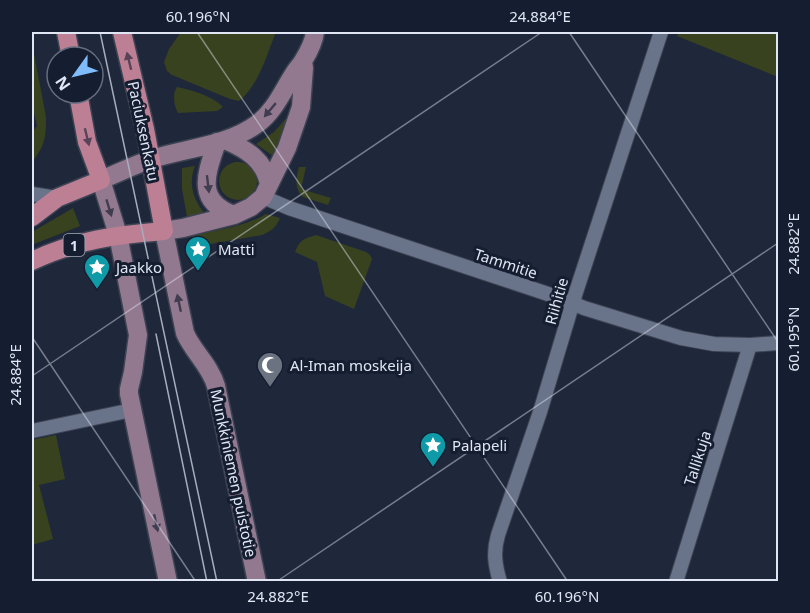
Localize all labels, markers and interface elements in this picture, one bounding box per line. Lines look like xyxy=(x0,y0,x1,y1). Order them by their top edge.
text: 60.196°N xyxy=(166,6,230,26)
text: 24.884°E xyxy=(509,6,571,26)
north arrow xyxy=(45,45,105,105)
one-way arrow xyxy=(123,52,133,71)
text: N xyxy=(50,72,75,95)
street label: Paciuksenkatu xyxy=(124,79,164,183)
one-way arrow xyxy=(264,102,277,117)
one-way arrow xyxy=(82,128,92,147)
one-way arrow xyxy=(203,175,213,194)
one-way arrow xyxy=(105,199,114,217)
text: 24.882°E xyxy=(783,213,803,275)
road number: 1 xyxy=(64,234,84,256)
place icon: Matti xyxy=(183,234,213,272)
place label: Matti xyxy=(218,239,255,259)
street label: Tammitie xyxy=(472,243,540,283)
place icon: Jaakko xyxy=(82,252,112,290)
place label: Jaakko xyxy=(114,257,162,277)
street label: Riihitie xyxy=(540,275,572,327)
one-way arrow xyxy=(174,294,183,313)
text: 60.195°N xyxy=(783,307,803,371)
text: 24.884°E xyxy=(5,344,25,406)
mosque icon: Al-Iman moskeija xyxy=(255,350,285,388)
place label: Al-Iman moskeija xyxy=(290,355,412,375)
street label: Munkkiniemen puistotie xyxy=(206,387,262,559)
street label: Tallikuja xyxy=(679,428,715,488)
place icon: Palapeli xyxy=(418,430,448,468)
place label: Palapeli xyxy=(452,435,507,455)
one-way arrow xyxy=(152,514,161,533)
text: 24.882°E xyxy=(247,586,309,606)
text: 60.196°N xyxy=(535,586,599,606)

